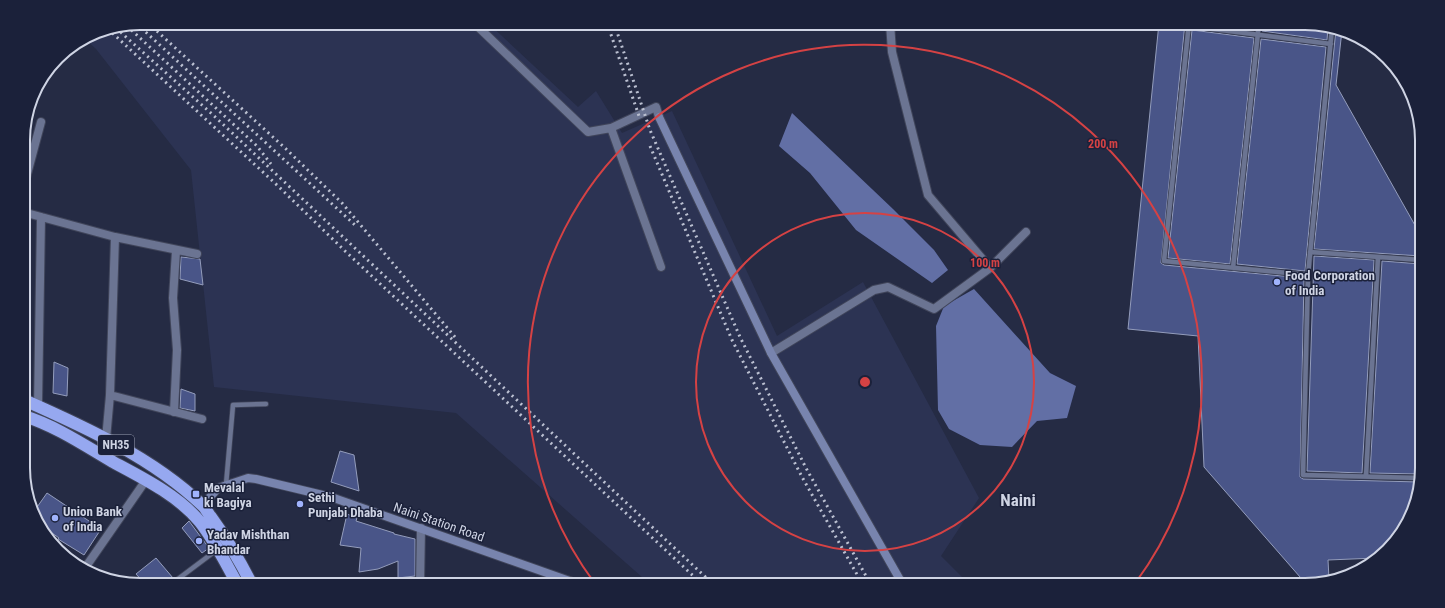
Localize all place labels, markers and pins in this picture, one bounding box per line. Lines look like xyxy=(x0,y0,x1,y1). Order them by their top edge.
place label: Food Corporation of India xyxy=(1285,268,1375,298)
marker: Food Corporation of India xyxy=(1272,277,1282,287)
centre of rings xyxy=(858,375,872,389)
place label: Mevalal ki Bagiya xyxy=(204,480,252,510)
marker: Mevalal ki Bagiya xyxy=(191,489,201,499)
place label: Sethi Punjabi Dhaba xyxy=(308,490,383,520)
marker: Sethi Punjabi Dhaba xyxy=(295,499,305,509)
place label: Union Bank of India xyxy=(63,504,123,534)
marker: Union Bank of India xyxy=(50,513,60,523)
place label: Yadav Mishthan Bhandar xyxy=(207,527,289,557)
marker: Yadav Mishthan Bhandar xyxy=(194,536,204,546)

